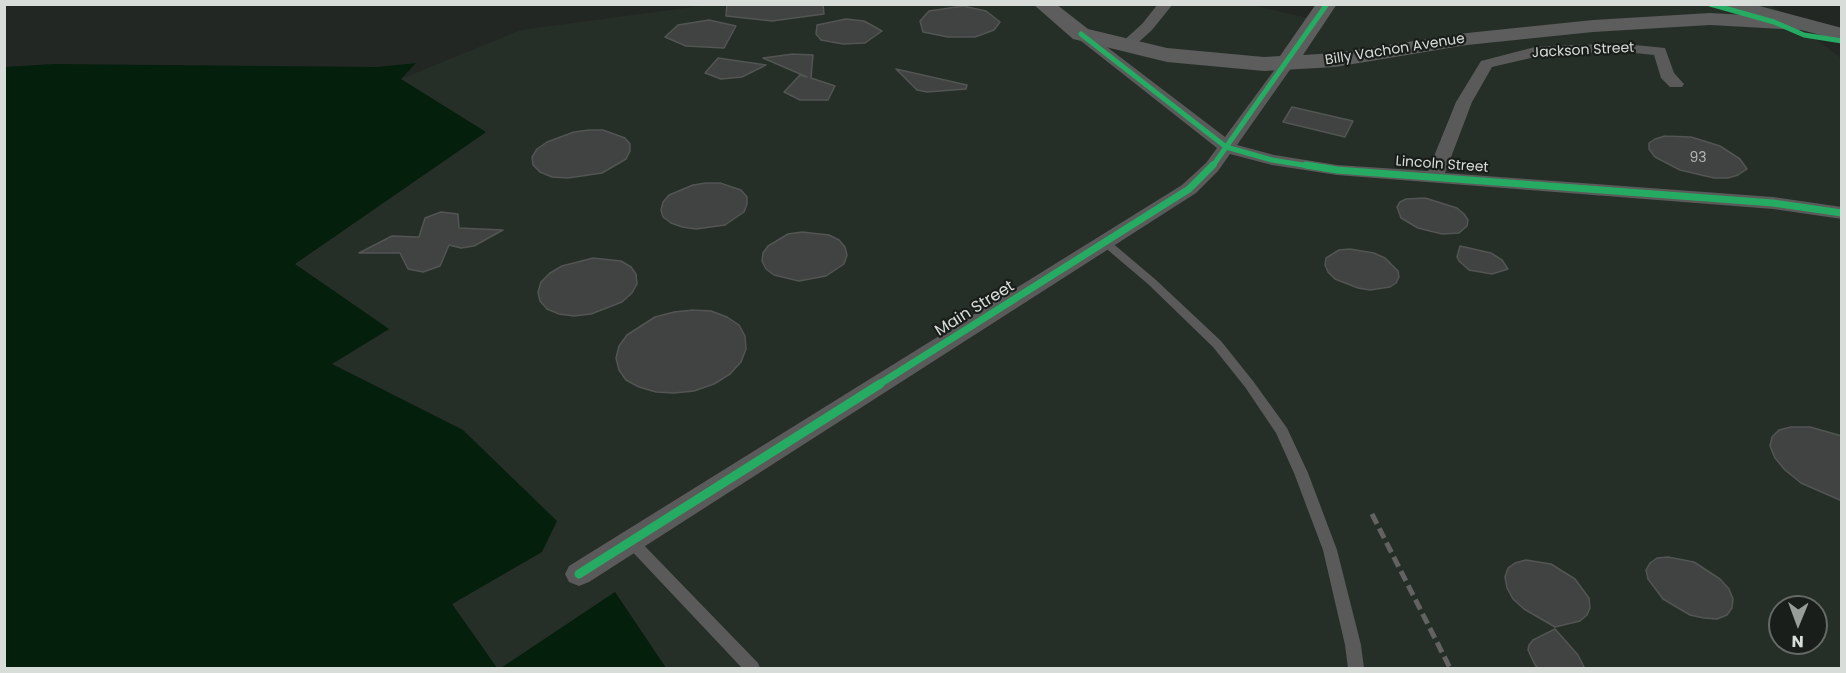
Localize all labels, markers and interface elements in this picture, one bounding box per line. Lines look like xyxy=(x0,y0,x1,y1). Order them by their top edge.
street label: Billy Vachon Avenue xyxy=(1324,31,1466,69)
street label: Jackson Street xyxy=(1531,40,1635,62)
house number: 93 xyxy=(1689,150,1707,166)
street label: Lincoln Street xyxy=(1395,153,1489,177)
street label: Main Street xyxy=(932,277,1018,341)
north arrow xyxy=(1768,595,1828,655)
text: N xyxy=(1791,630,1804,653)

